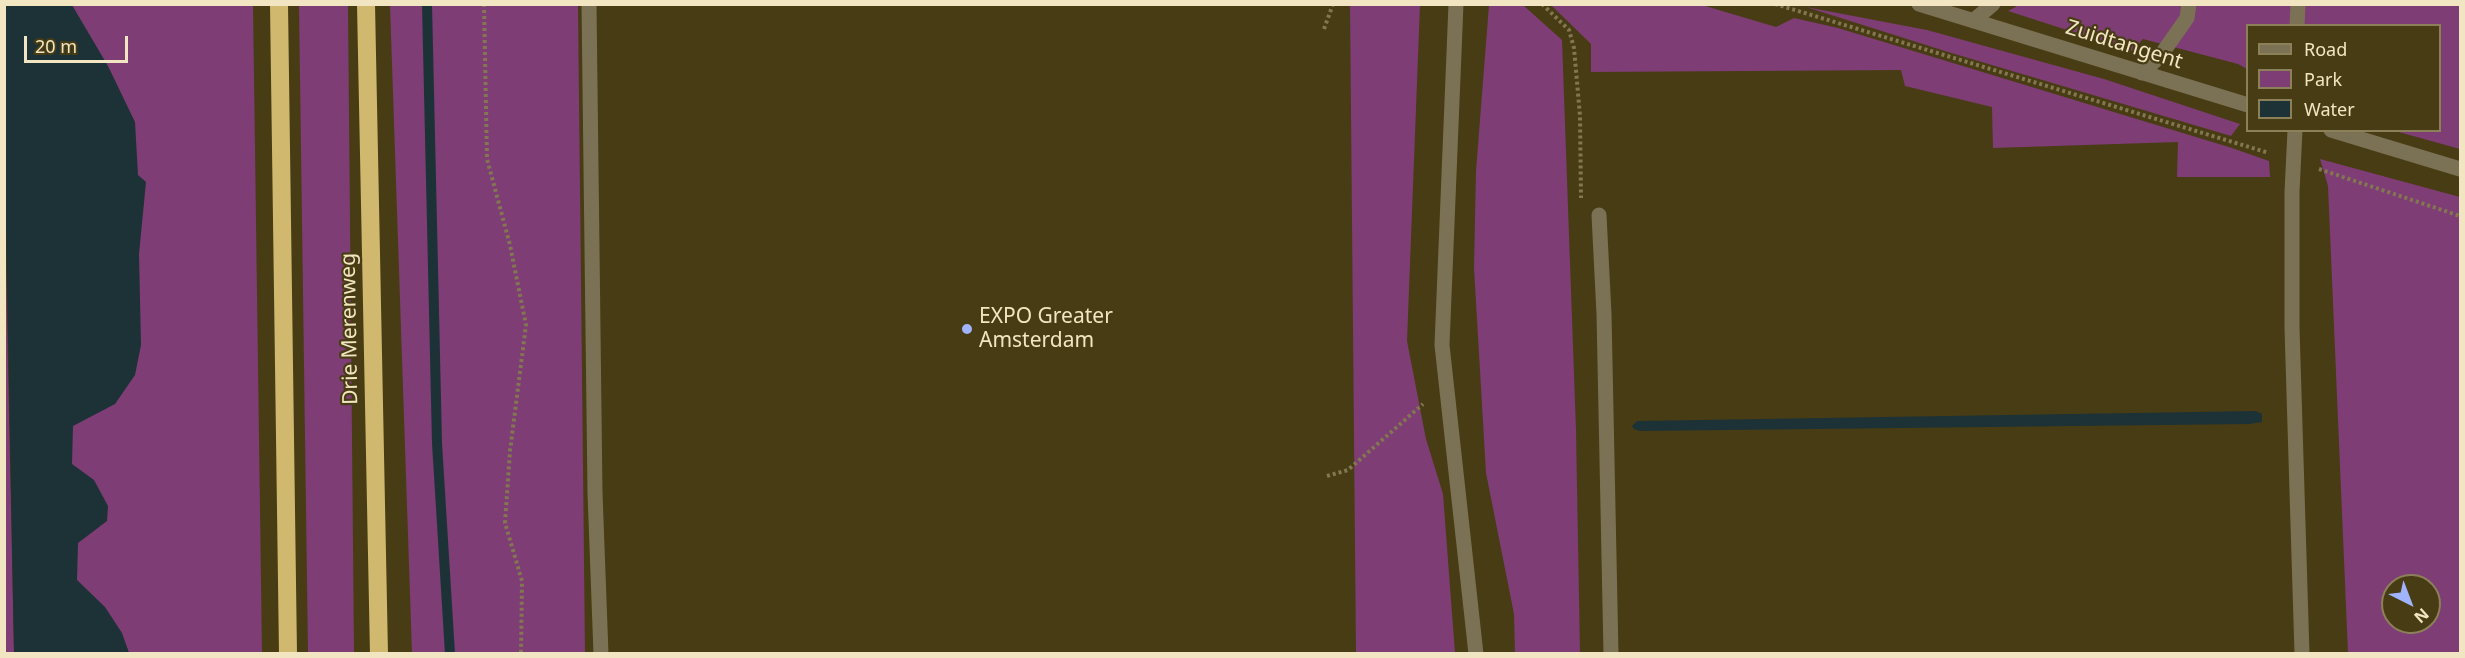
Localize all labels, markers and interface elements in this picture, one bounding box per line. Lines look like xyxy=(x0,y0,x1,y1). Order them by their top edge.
street label: Zuidtangent xyxy=(2062,15,2186,75)
scale bar xyxy=(27,24,130,62)
legend xyxy=(2246,24,2441,132)
text: 20 m xyxy=(35,34,77,58)
text: Road xyxy=(2304,37,2347,61)
text: Park xyxy=(2304,67,2342,91)
text: Water xyxy=(2304,97,2355,121)
street label: Drie Merenweg xyxy=(336,253,364,405)
place label: EXPO Greater Amsterdam xyxy=(979,304,1113,354)
marker: EXPO Greater Amsterdam xyxy=(960,322,974,336)
north arrow xyxy=(2381,574,2441,634)
text: N xyxy=(2410,603,2434,628)

